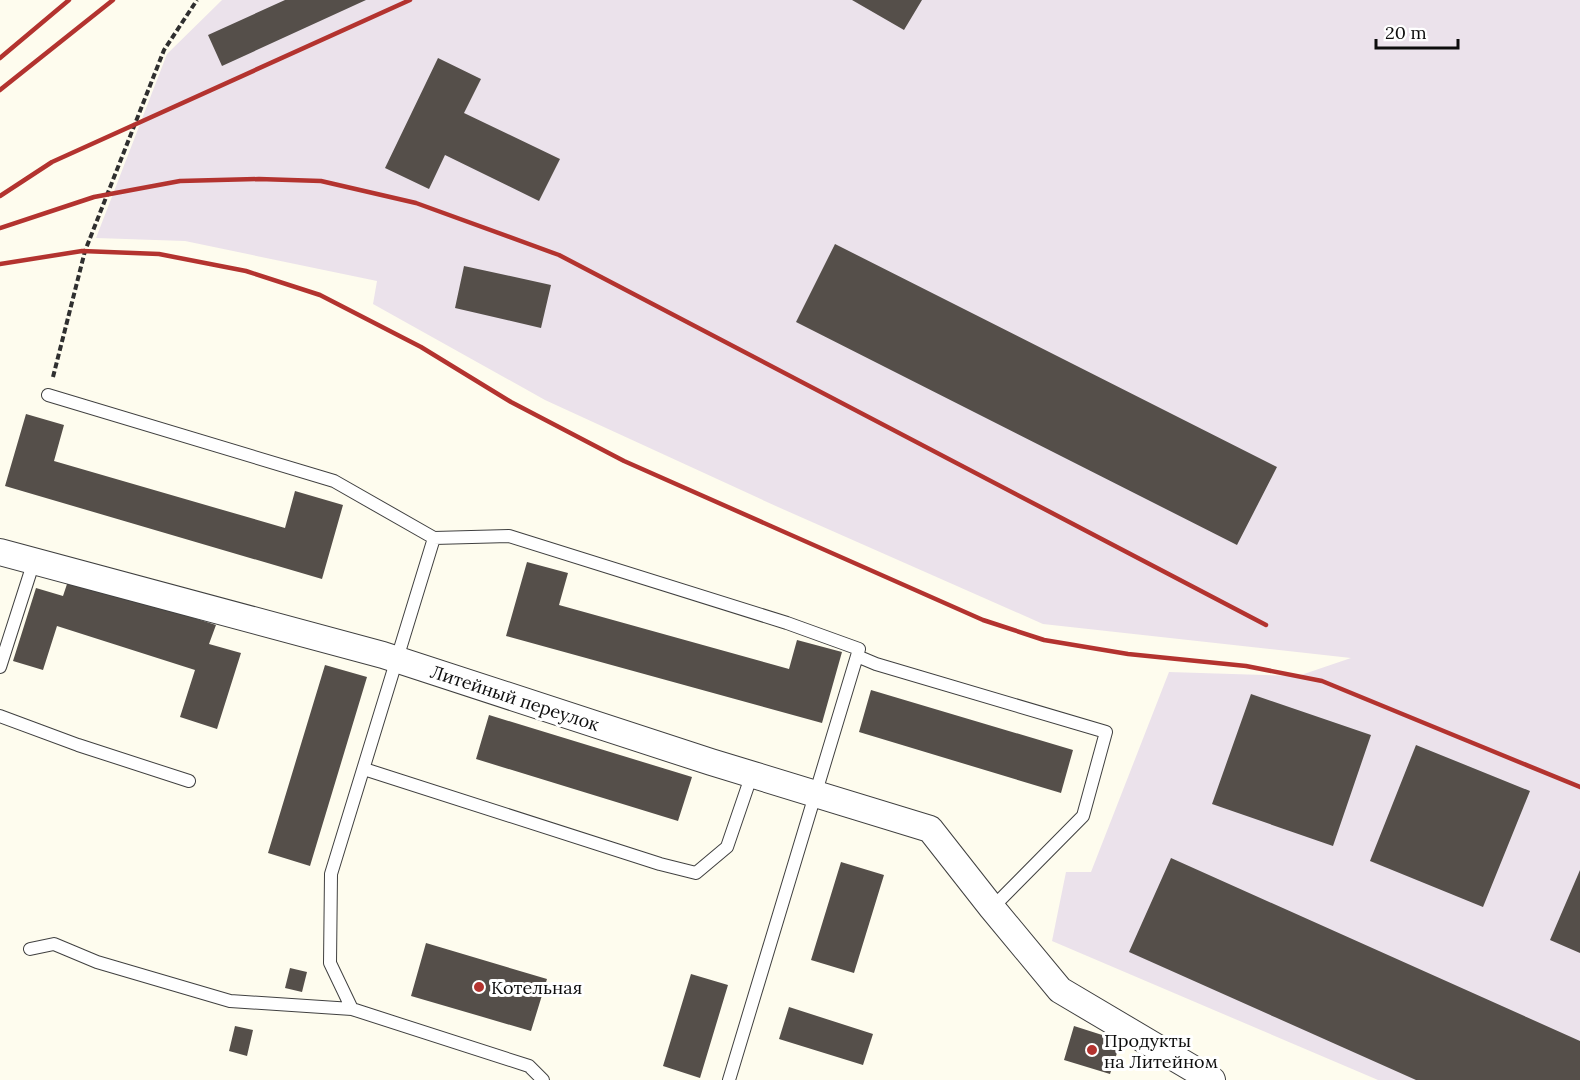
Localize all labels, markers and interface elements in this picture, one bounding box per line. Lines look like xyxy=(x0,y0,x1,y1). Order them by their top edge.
scale bar xyxy=(1376,12,1458,50)
text: 20 m xyxy=(1385,21,1427,44)
street label: Литейный переулок xyxy=(428,660,602,736)
place label: Котельная xyxy=(491,976,582,999)
marker: Котельная xyxy=(472,980,486,994)
place label: Продукты на Литейном xyxy=(1104,1029,1218,1073)
marker: Продукты на Литейном xyxy=(1085,1043,1099,1057)

